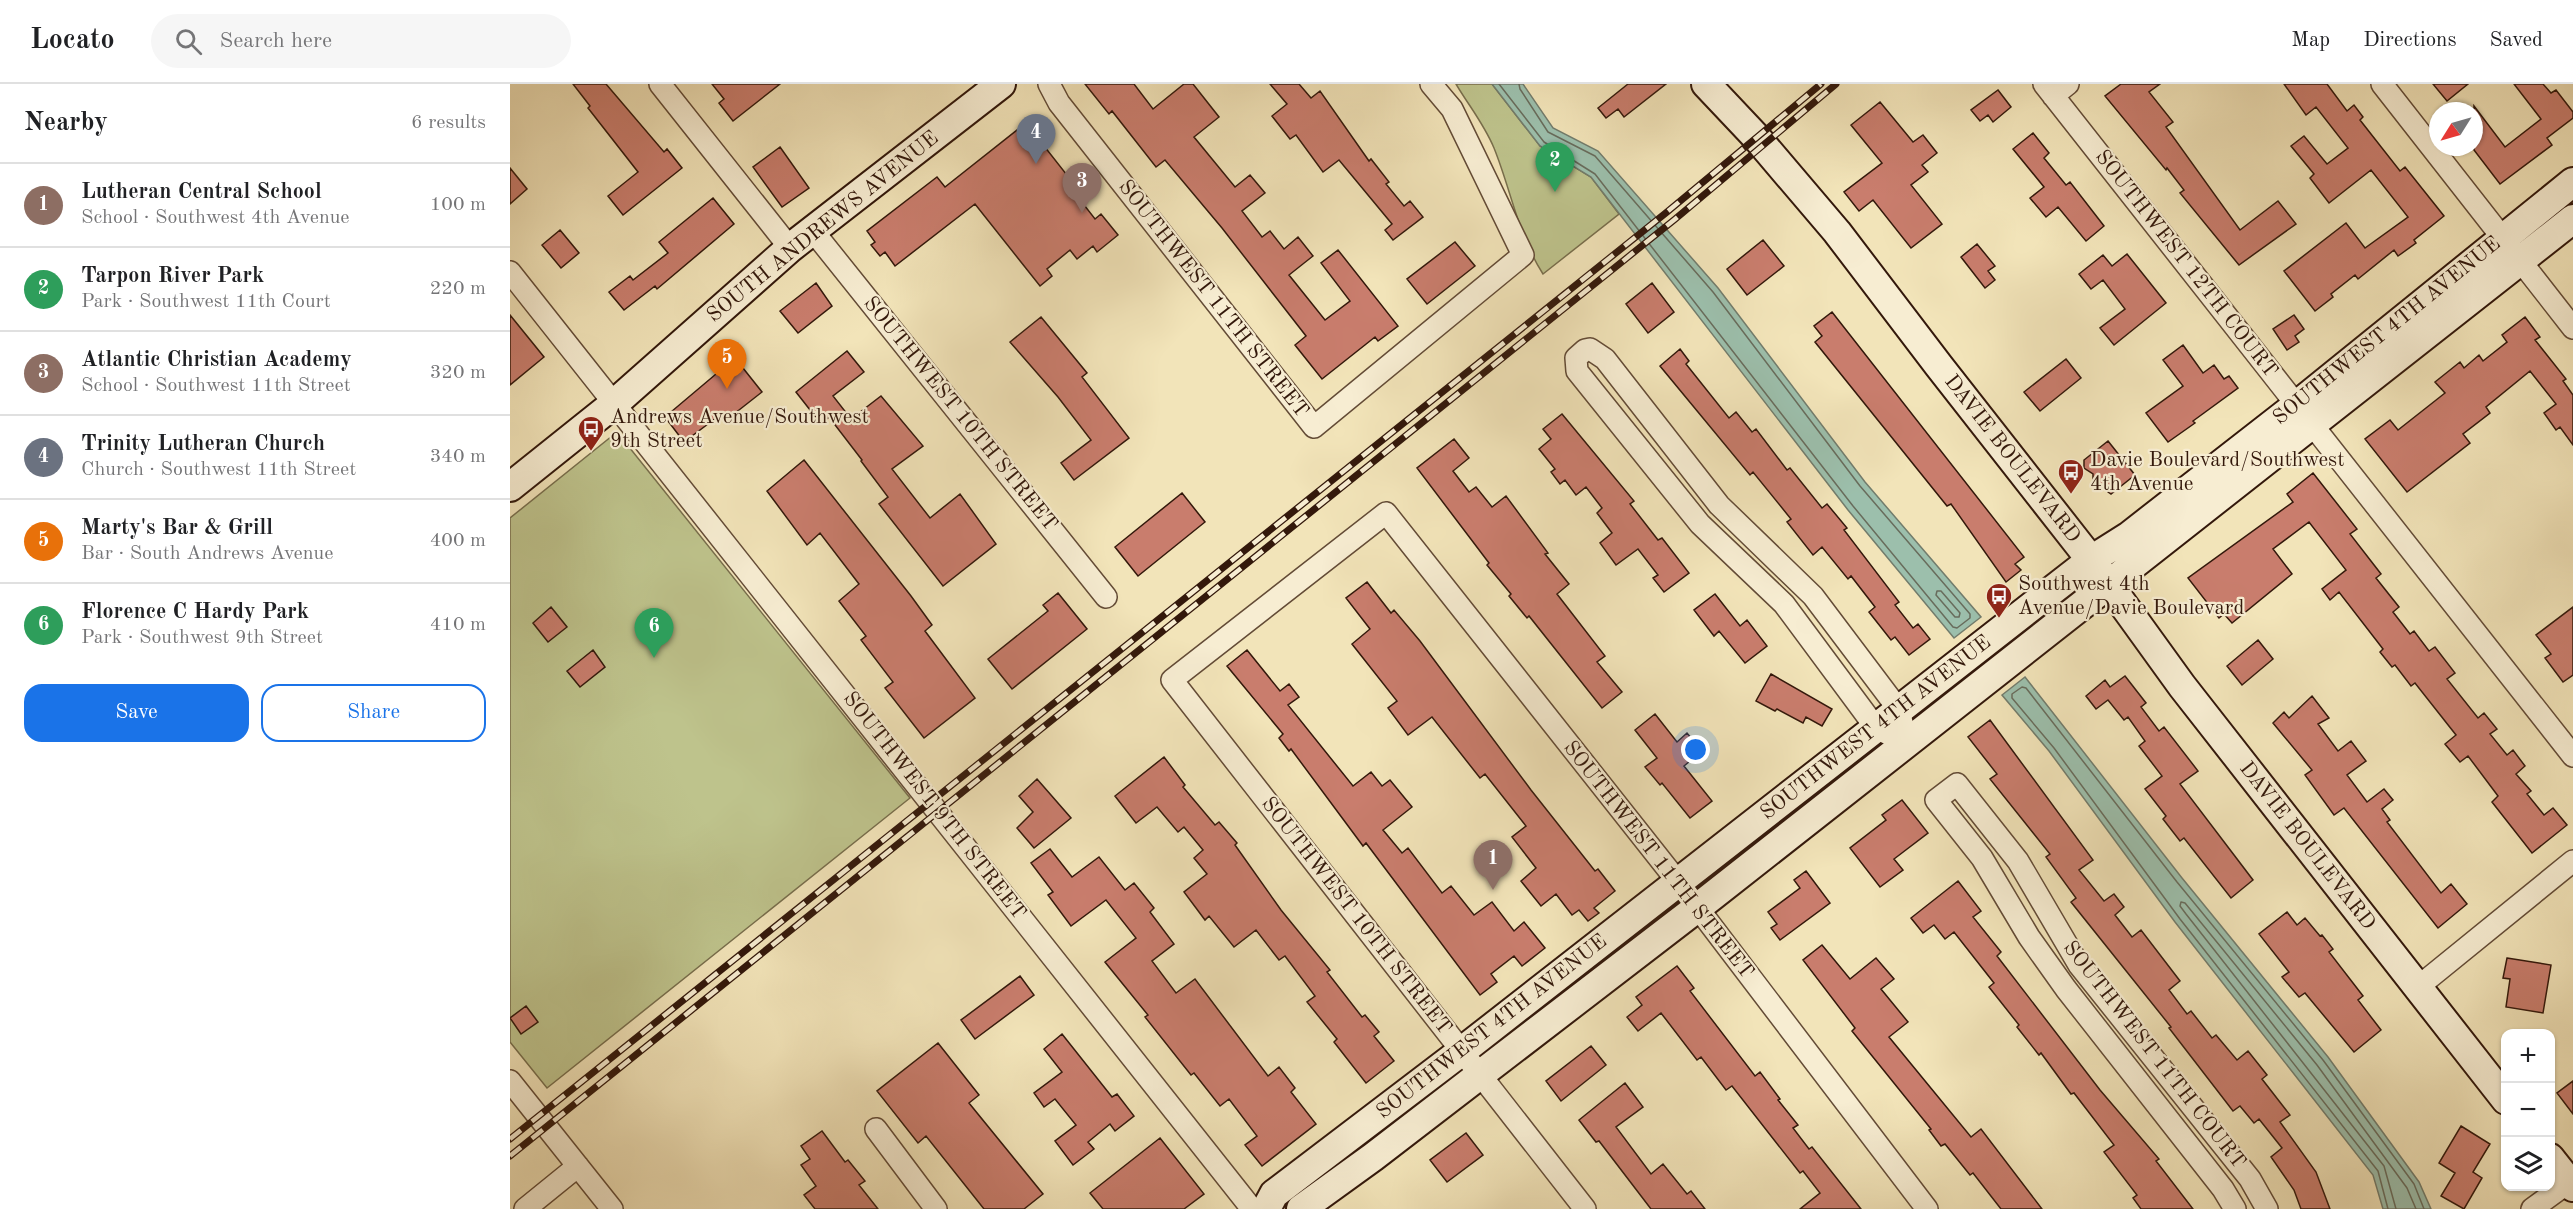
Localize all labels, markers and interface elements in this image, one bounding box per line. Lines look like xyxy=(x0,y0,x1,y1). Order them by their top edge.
search box xyxy=(151,14,571,68)
icon: search xyxy=(172,25,205,58)
text: Locato xyxy=(30,27,115,55)
text: Search here xyxy=(220,30,332,52)
text: Map xyxy=(2291,30,2330,51)
text: Directions xyxy=(2363,30,2457,51)
text: Saved xyxy=(2490,30,2543,51)
north arrow xyxy=(2429,102,2483,156)
text: Nearby xyxy=(24,110,108,136)
text: 6 results xyxy=(411,113,486,133)
pin: 4 xyxy=(1016,115,1056,164)
street label: SOUTH ANDREWS AVENUE xyxy=(703,127,943,327)
pin: 2 xyxy=(1536,142,1574,192)
street label: SOUTHWEST 12TH COURT xyxy=(2091,146,2281,382)
pin: 3 xyxy=(1062,164,1102,213)
street label: SOUTHWEST 11TH STREET xyxy=(1114,176,1312,422)
text: Lutheran Central School xyxy=(81,181,322,203)
text: 1 xyxy=(38,195,49,215)
text: 100 m xyxy=(430,195,486,215)
text: School · Southwest 4th Avenue xyxy=(81,208,350,228)
street label: SOUTHWEST 4TH AVENUE xyxy=(2269,233,2505,429)
text: Tarpon River Park xyxy=(81,265,264,287)
text: 2 xyxy=(38,279,49,299)
text: 220 m xyxy=(430,279,486,299)
text: Park · Southwest 11th Court xyxy=(81,292,331,312)
street label: SOUTHWEST 10TH STREET xyxy=(859,293,1061,535)
pin: 5 xyxy=(708,340,746,389)
text: Atlantic Christian Academy xyxy=(81,349,352,371)
text: 3 xyxy=(38,363,49,383)
text: 320 m xyxy=(430,363,486,383)
street label: DAVIE BOULEVARD xyxy=(1940,371,2084,547)
text: School · Southwest 11th Street xyxy=(81,376,351,396)
place label: Andrews Avenue/Southwest 9th Street xyxy=(610,407,869,452)
bus stop icon: Andrews Avenue/Southwest 9th Street xyxy=(576,414,606,452)
text: Trinity Lutheran Church xyxy=(81,433,325,455)
text: 4 xyxy=(38,447,49,467)
text: 340 m xyxy=(430,447,486,467)
place label: Davie Boulevard/Southwest 4th Avenue xyxy=(2090,450,2345,495)
bus stop icon: Davie Boulevard/Southwest 4th Avenue xyxy=(2056,457,2086,495)
text: Church · Southwest 11th Street xyxy=(81,460,356,480)
text: Marty's Bar & Grill xyxy=(81,517,273,539)
text: 5 xyxy=(38,531,49,551)
text: 400 m xyxy=(430,531,486,551)
text: Bar · South Andrews Avenue xyxy=(81,544,333,564)
place label: Southwest 4th Avenue/Davie Boulevard xyxy=(2018,574,2244,619)
bus stop icon: Southwest 4th Avenue/Davie Boulevard xyxy=(1984,581,2014,619)
text: Florence C Hardy Park xyxy=(81,601,309,623)
pin: 6 xyxy=(634,608,674,658)
text: 6 xyxy=(38,615,49,635)
text: 410 m xyxy=(430,615,486,635)
text: Park · Southwest 9th Street xyxy=(81,628,323,648)
street label: SOUTHWEST 4TH AVENUE xyxy=(1757,632,1995,824)
button: Save xyxy=(24,684,249,742)
button: Share xyxy=(261,684,486,742)
street label: SOUTHWEST 9TH STREET xyxy=(839,688,1029,924)
your location xyxy=(1681,735,1710,764)
street label: SOUTHWEST 11TH STREET xyxy=(1559,737,1757,983)
street label: DAVIE BOULEVARD xyxy=(2235,758,2379,934)
street label: SOUTHWEST 10TH STREET xyxy=(1257,793,1455,1039)
pin: 1 xyxy=(1474,840,1512,890)
street label: SOUTHWEST 4TH AVENUE xyxy=(1373,931,1611,1123)
street label: SOUTHWEST 11TH COURT xyxy=(2059,937,2249,1173)
map controls xyxy=(2501,1029,2555,1191)
button: + xyxy=(2501,1029,2555,1083)
button: − xyxy=(2501,1083,2555,1137)
button: layers xyxy=(2501,1137,2555,1191)

